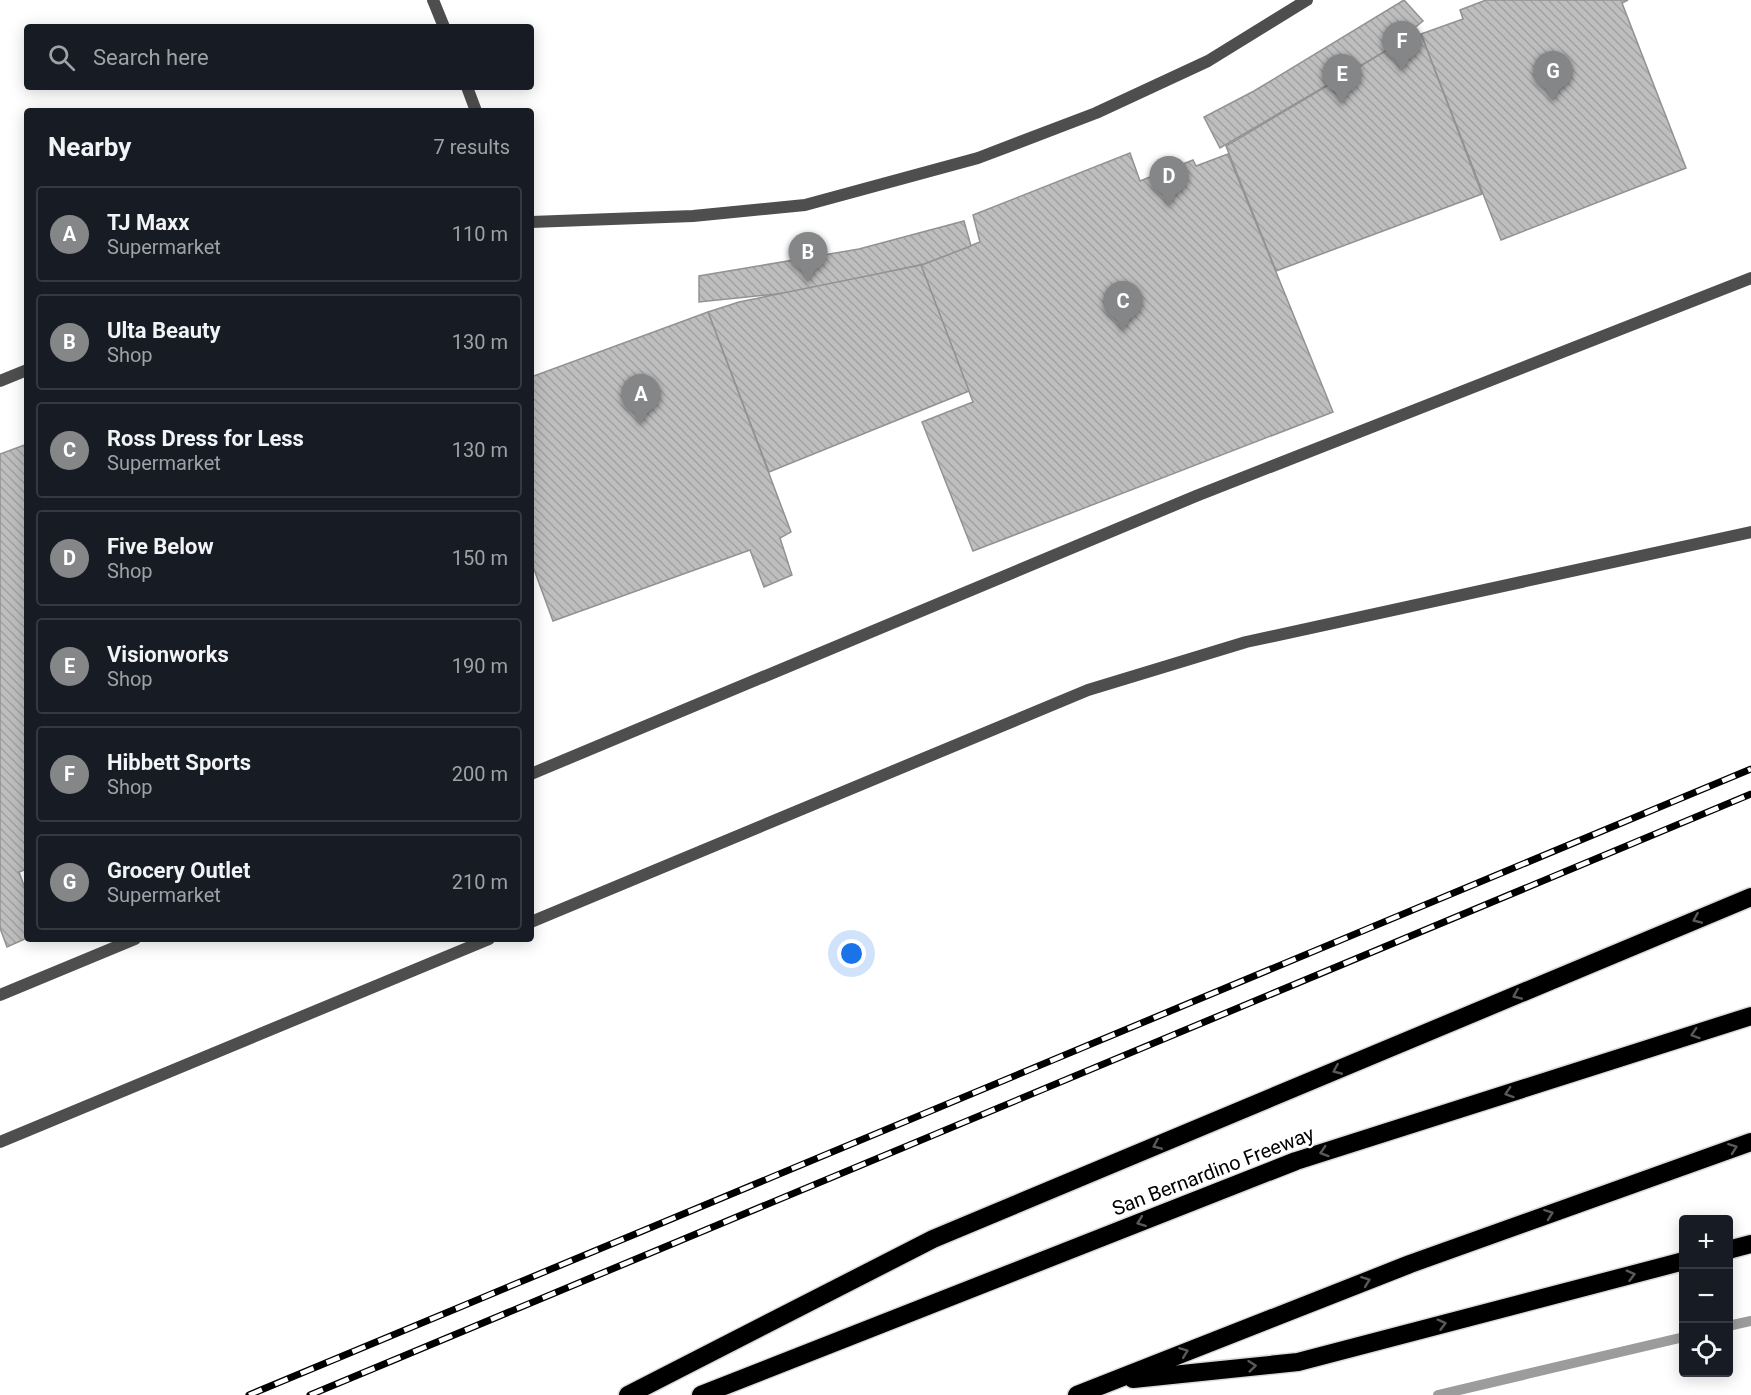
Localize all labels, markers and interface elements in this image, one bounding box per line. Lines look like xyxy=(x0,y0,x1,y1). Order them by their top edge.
pin: F xyxy=(1382,22,1422,71)
search box xyxy=(24,24,534,90)
icon: search xyxy=(45,41,78,74)
text: Search here xyxy=(93,45,209,70)
pin: G xyxy=(1534,51,1572,101)
pin: E xyxy=(1322,54,1362,104)
text: Nearby xyxy=(48,132,131,162)
text: 7 results xyxy=(434,135,510,159)
pin: D xyxy=(1150,156,1188,206)
text: TJ Maxx xyxy=(107,210,189,235)
text: A xyxy=(63,222,76,246)
text: 110 m xyxy=(452,222,508,246)
pin: B xyxy=(788,232,828,282)
text: Supermarket xyxy=(107,235,221,259)
pin: C xyxy=(1104,282,1142,331)
text: Ulta Beauty xyxy=(107,318,221,343)
text: B xyxy=(63,330,76,354)
text: 130 m xyxy=(452,330,508,354)
text: Shop xyxy=(107,343,153,367)
pin: A xyxy=(622,374,660,424)
text: Ross Dress for Less xyxy=(107,426,304,451)
text: C xyxy=(63,438,76,462)
text: 130 m xyxy=(452,438,508,462)
text: Supermarket xyxy=(107,451,221,475)
text: Five Below xyxy=(107,534,214,559)
text: D xyxy=(63,546,76,570)
text: 150 m xyxy=(452,546,508,570)
text: Shop xyxy=(107,559,153,583)
text: Visionworks xyxy=(107,642,229,667)
text: E xyxy=(64,654,75,678)
text: 190 m xyxy=(452,654,508,678)
text: Shop xyxy=(107,667,153,691)
text: Hibbett Sports xyxy=(107,750,251,775)
text: F xyxy=(64,762,75,786)
text: 200 m xyxy=(452,762,508,786)
text: Shop xyxy=(107,775,153,799)
text: Grocery Outlet xyxy=(107,858,250,883)
text: G xyxy=(63,870,76,894)
text: 210 m xyxy=(452,870,508,894)
text: Supermarket xyxy=(107,883,221,907)
one-way arrow xyxy=(1692,912,1703,924)
your location xyxy=(837,939,866,968)
one-way arrow xyxy=(1512,988,1523,1000)
one-way arrow xyxy=(1690,1027,1701,1039)
one-way arrow xyxy=(1333,1063,1344,1075)
one-way arrow xyxy=(1504,1086,1515,1098)
street label: San Bernardino Freeway xyxy=(1109,1121,1318,1221)
one-way arrow xyxy=(1153,1138,1164,1150)
one-way arrow xyxy=(1727,1143,1738,1156)
one-way arrow xyxy=(1319,1145,1330,1158)
one-way arrow xyxy=(1543,1208,1554,1221)
one-way arrow xyxy=(1137,1215,1148,1227)
map controls xyxy=(1679,1215,1733,1377)
button: + xyxy=(1679,1215,1733,1269)
button: − xyxy=(1679,1269,1733,1323)
one-way arrow xyxy=(1625,1270,1636,1282)
one-way arrow xyxy=(1360,1276,1371,1288)
one-way arrow xyxy=(1436,1319,1447,1331)
button: locate xyxy=(1679,1323,1733,1377)
one-way arrow xyxy=(1178,1347,1189,1359)
one-way arrow xyxy=(1248,1360,1257,1373)

